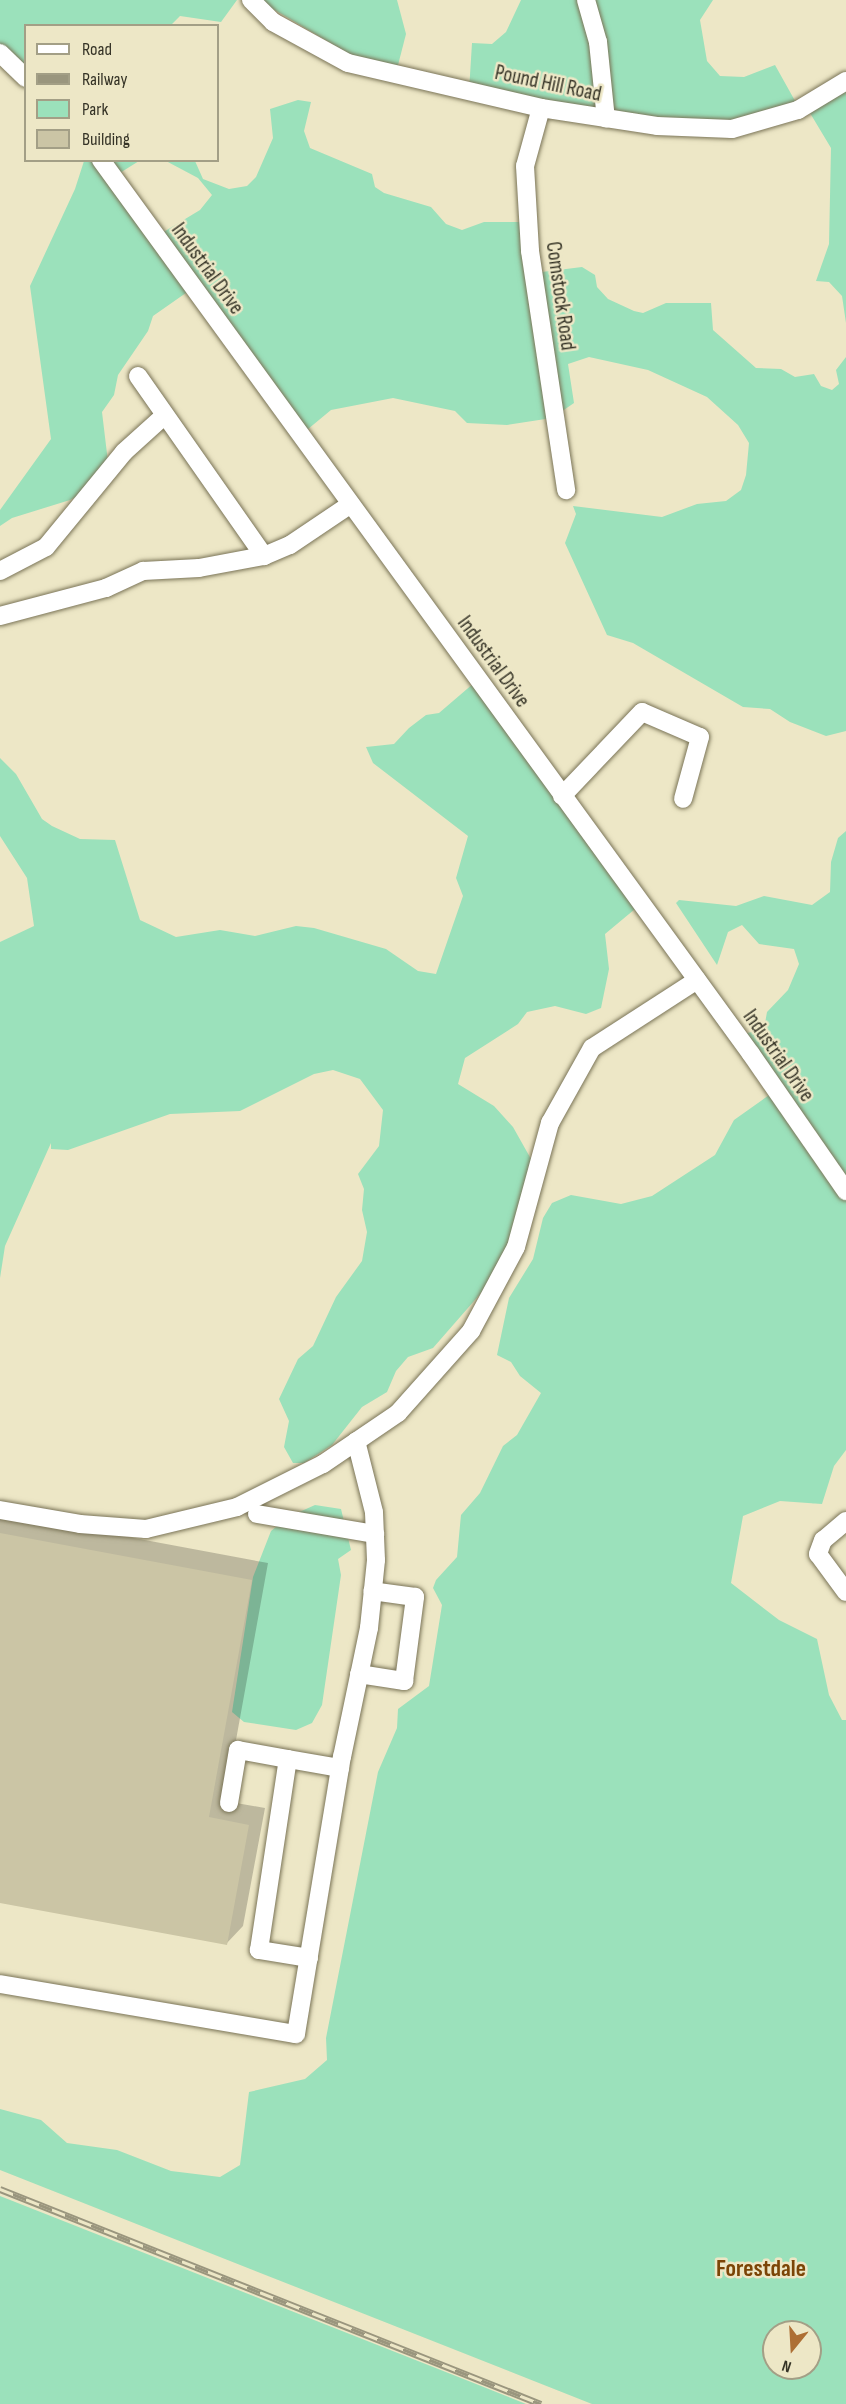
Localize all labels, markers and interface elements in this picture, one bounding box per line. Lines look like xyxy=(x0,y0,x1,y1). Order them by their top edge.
legend xyxy=(24,24,219,162)
text: Road xyxy=(82,39,112,60)
street label: Pound Hill Road xyxy=(492,60,604,108)
text: Railway xyxy=(82,69,127,90)
text: Park xyxy=(82,99,108,120)
text: Building xyxy=(82,129,130,150)
street label: Industrial Drive xyxy=(165,218,249,320)
street label: Comstock Road xyxy=(540,240,580,352)
street label: Industrial Drive xyxy=(451,611,535,713)
street label: Industrial Drive xyxy=(737,1005,819,1107)
district label: Forestdale xyxy=(716,2255,806,2283)
north arrow xyxy=(762,2320,822,2380)
text: N xyxy=(780,2355,794,2376)

